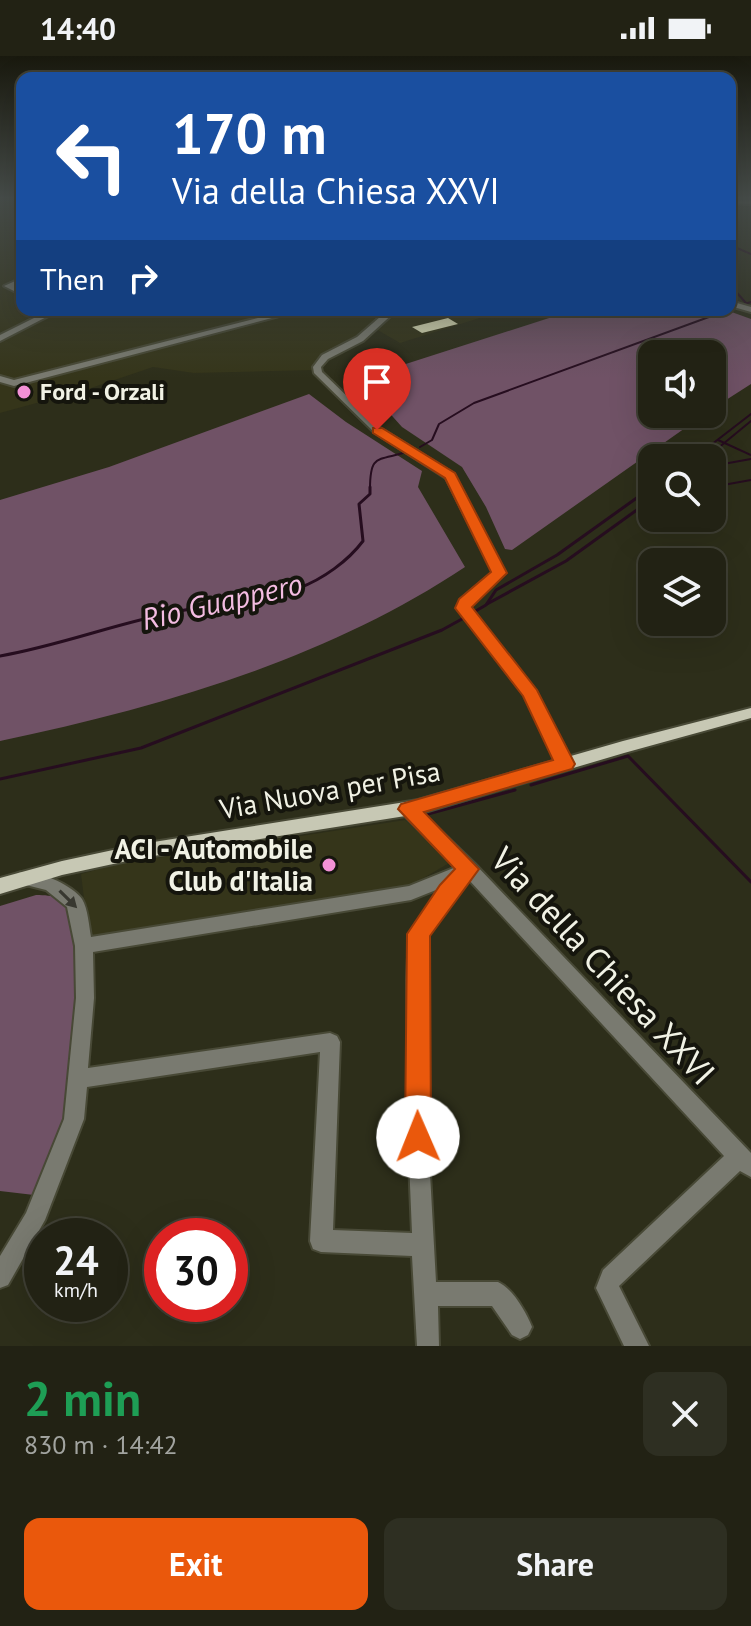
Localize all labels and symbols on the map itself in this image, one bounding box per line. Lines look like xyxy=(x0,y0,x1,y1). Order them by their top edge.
pin xyxy=(343,348,411,430)
place label: Ford - Orzali xyxy=(40,376,165,407)
marker: Ford - Orzali xyxy=(15,383,33,401)
water label: Rio Guappero xyxy=(137,563,306,638)
street label: Via Nuova per Pisa xyxy=(216,752,443,827)
place label: ACI - Automobile Club d'Italia xyxy=(114,830,313,899)
street label: Via della Chiesa XXVI xyxy=(481,836,725,1094)
marker: ACI - Automobile Club d'Italia xyxy=(320,856,338,874)
one-way arrow xyxy=(58,889,77,908)
position arrow xyxy=(376,1095,460,1179)
speed limit sign: 30 xyxy=(144,1218,248,1322)

